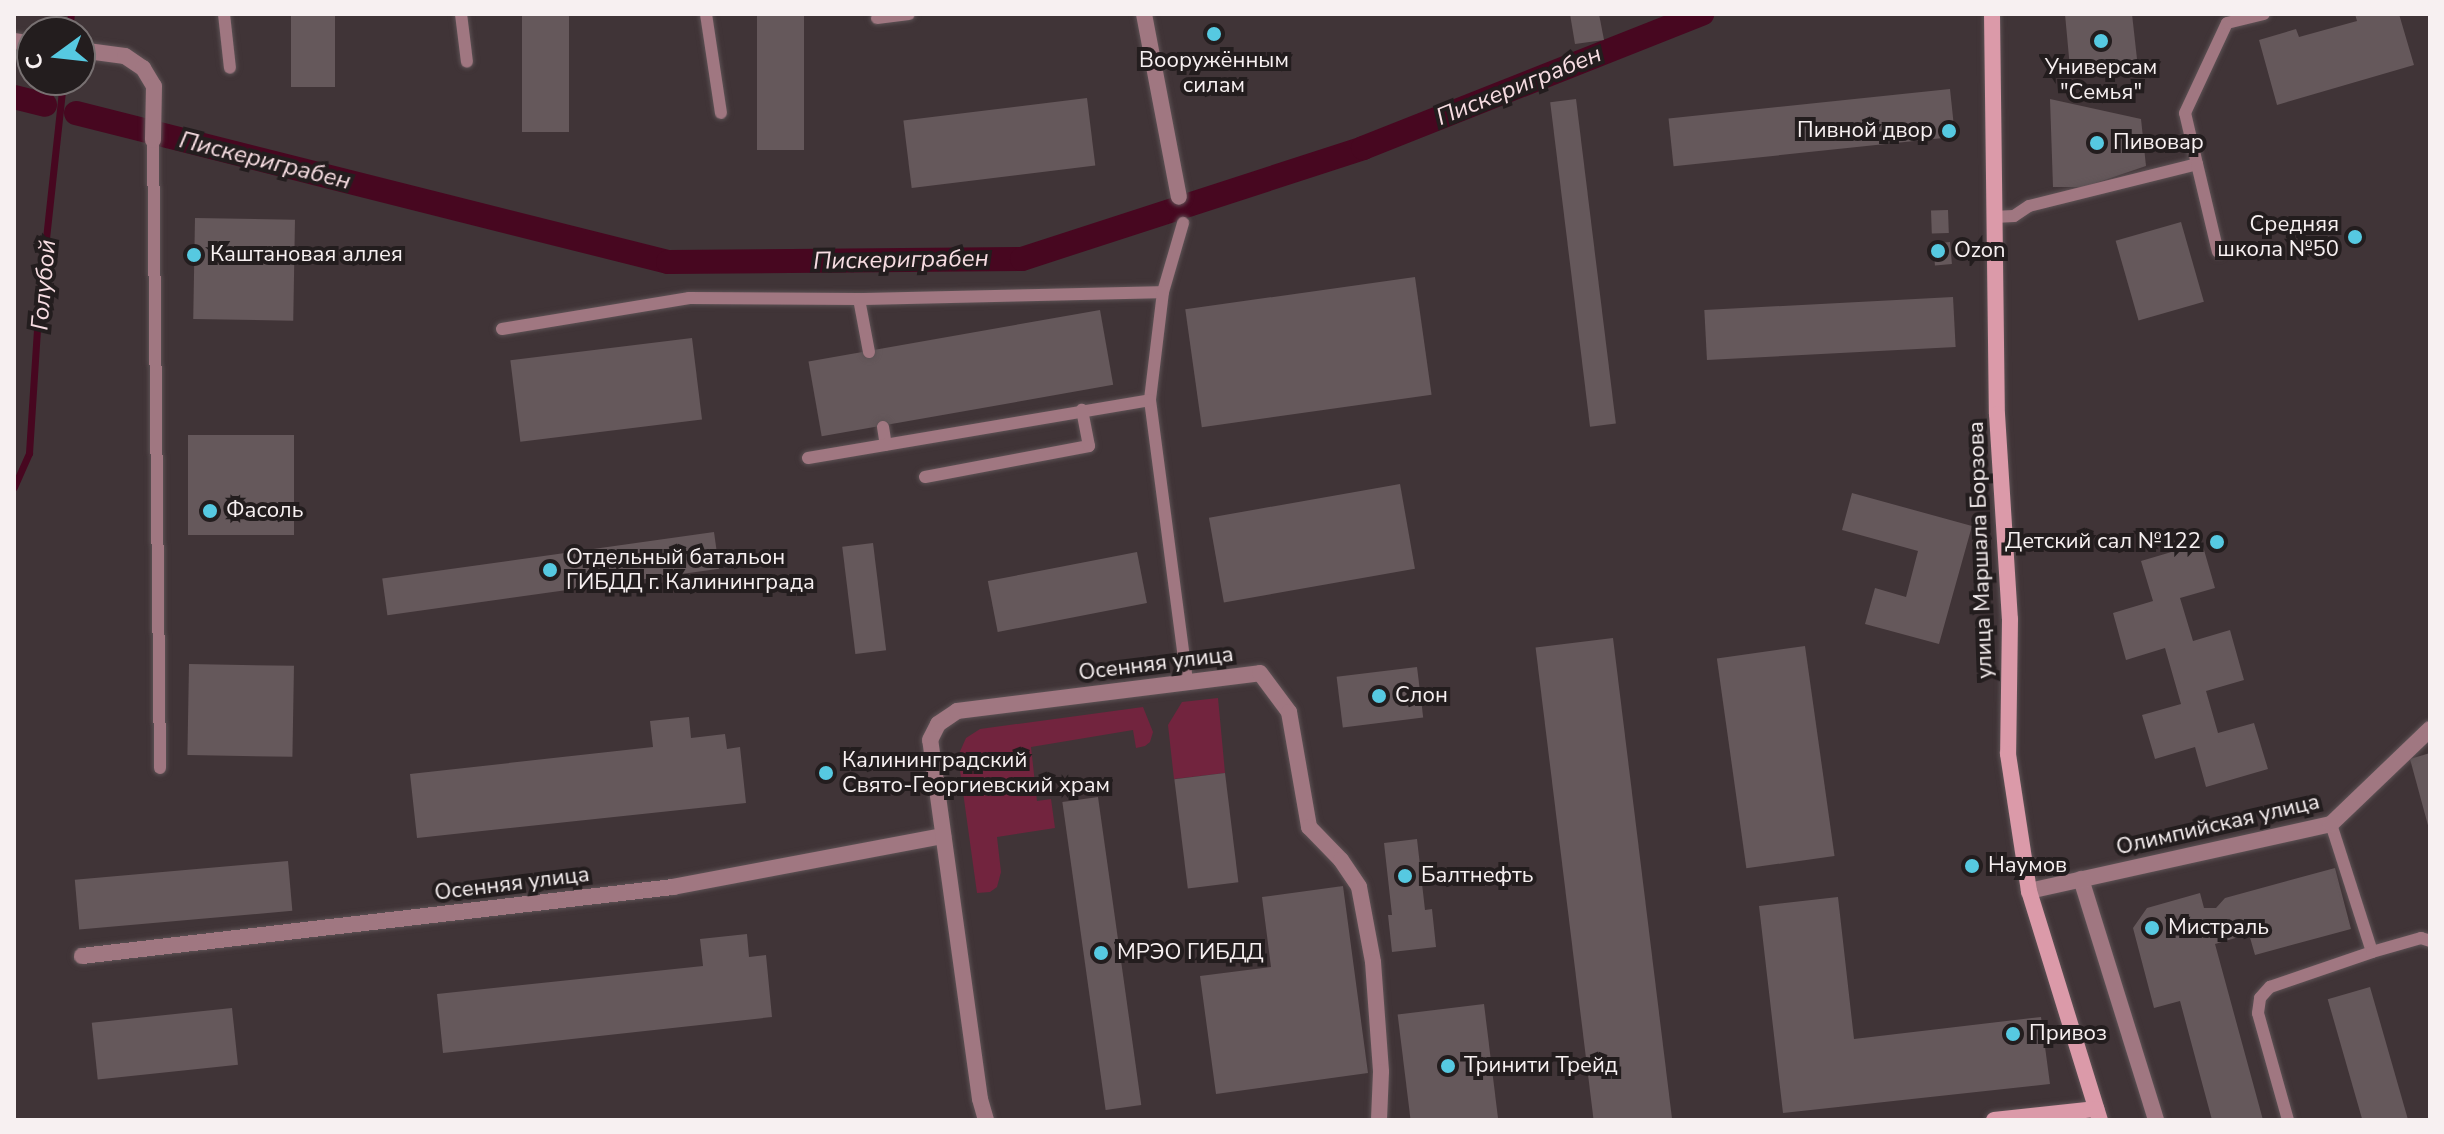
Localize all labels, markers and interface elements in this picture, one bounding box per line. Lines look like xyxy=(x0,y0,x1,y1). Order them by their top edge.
north arrow xyxy=(16,16,96,96)
marker: Вооружённым силам xyxy=(1205,25,1223,43)
marker: Универсам "Семья" xyxy=(2092,32,2110,50)
water label: Пискериграбен xyxy=(1432,40,1606,132)
place label: Вооружённым силам xyxy=(1139,47,1289,98)
text: С xyxy=(18,51,51,73)
place label: Универсам "Семья" xyxy=(2045,54,2157,106)
place label: Пивной двор xyxy=(1797,118,1933,144)
marker: Пивной двор xyxy=(1940,122,1958,140)
water label: Пискериграбен xyxy=(176,126,354,196)
place label: Пивовар xyxy=(2113,130,2204,156)
marker: Пивовар xyxy=(2088,134,2106,152)
place label: Средняя школа №50 xyxy=(2217,211,2339,262)
marker: Средняя школа №50 xyxy=(2346,228,2364,246)
water label: Голубой xyxy=(26,238,62,332)
place label: Ozon xyxy=(1954,238,2006,264)
place label: Каштановая аллея xyxy=(210,242,403,268)
marker: Ozon xyxy=(1929,242,1947,260)
water label: Пискериграбен xyxy=(813,244,989,276)
marker: Каштановая аллея xyxy=(185,246,203,264)
street label: улица Маршала Борзова xyxy=(1963,421,1999,679)
place label: Фасоль xyxy=(226,498,304,524)
marker: Фасоль xyxy=(201,502,219,520)
place label: Детский сал №122 xyxy=(2005,529,2201,555)
marker: Детский сал №122 xyxy=(2208,533,2226,551)
place label: Отдельный батальон ГИБДД г. Калининграда xyxy=(566,544,815,596)
marker: Отдельный батальон ГИБДД г. Калининграда xyxy=(541,561,559,579)
street label: Осенняя улица xyxy=(1077,641,1235,687)
place label: Слон xyxy=(1395,683,1448,709)
marker: Слон xyxy=(1370,687,1388,705)
place label: Калининградский Свято-Георгиевский храм xyxy=(842,747,1110,798)
marker: Калининградский Свято-Георгиевский храм xyxy=(817,764,835,782)
street label: Олимпийская улица xyxy=(2114,789,2322,861)
place label: Наумов xyxy=(1988,853,2067,879)
marker: Наумов xyxy=(1963,857,1981,875)
street label: Осенняя улица xyxy=(433,861,591,907)
place label: Балтнефть xyxy=(1421,863,1534,889)
marker: Балтнефть xyxy=(1396,867,1414,885)
place label: Мистраль xyxy=(2168,915,2269,941)
marker: Мистраль xyxy=(2143,919,2161,937)
place label: МРЭО ГИБДД xyxy=(1117,940,1264,966)
marker: МРЭО ГИБДД xyxy=(1092,944,1110,962)
place label: Привоз xyxy=(2029,1021,2107,1047)
marker: Привоз xyxy=(2004,1025,2022,1043)
place label: Тринити Трейд xyxy=(1464,1053,1618,1079)
marker: Тринити Трейд xyxy=(1439,1057,1457,1075)

